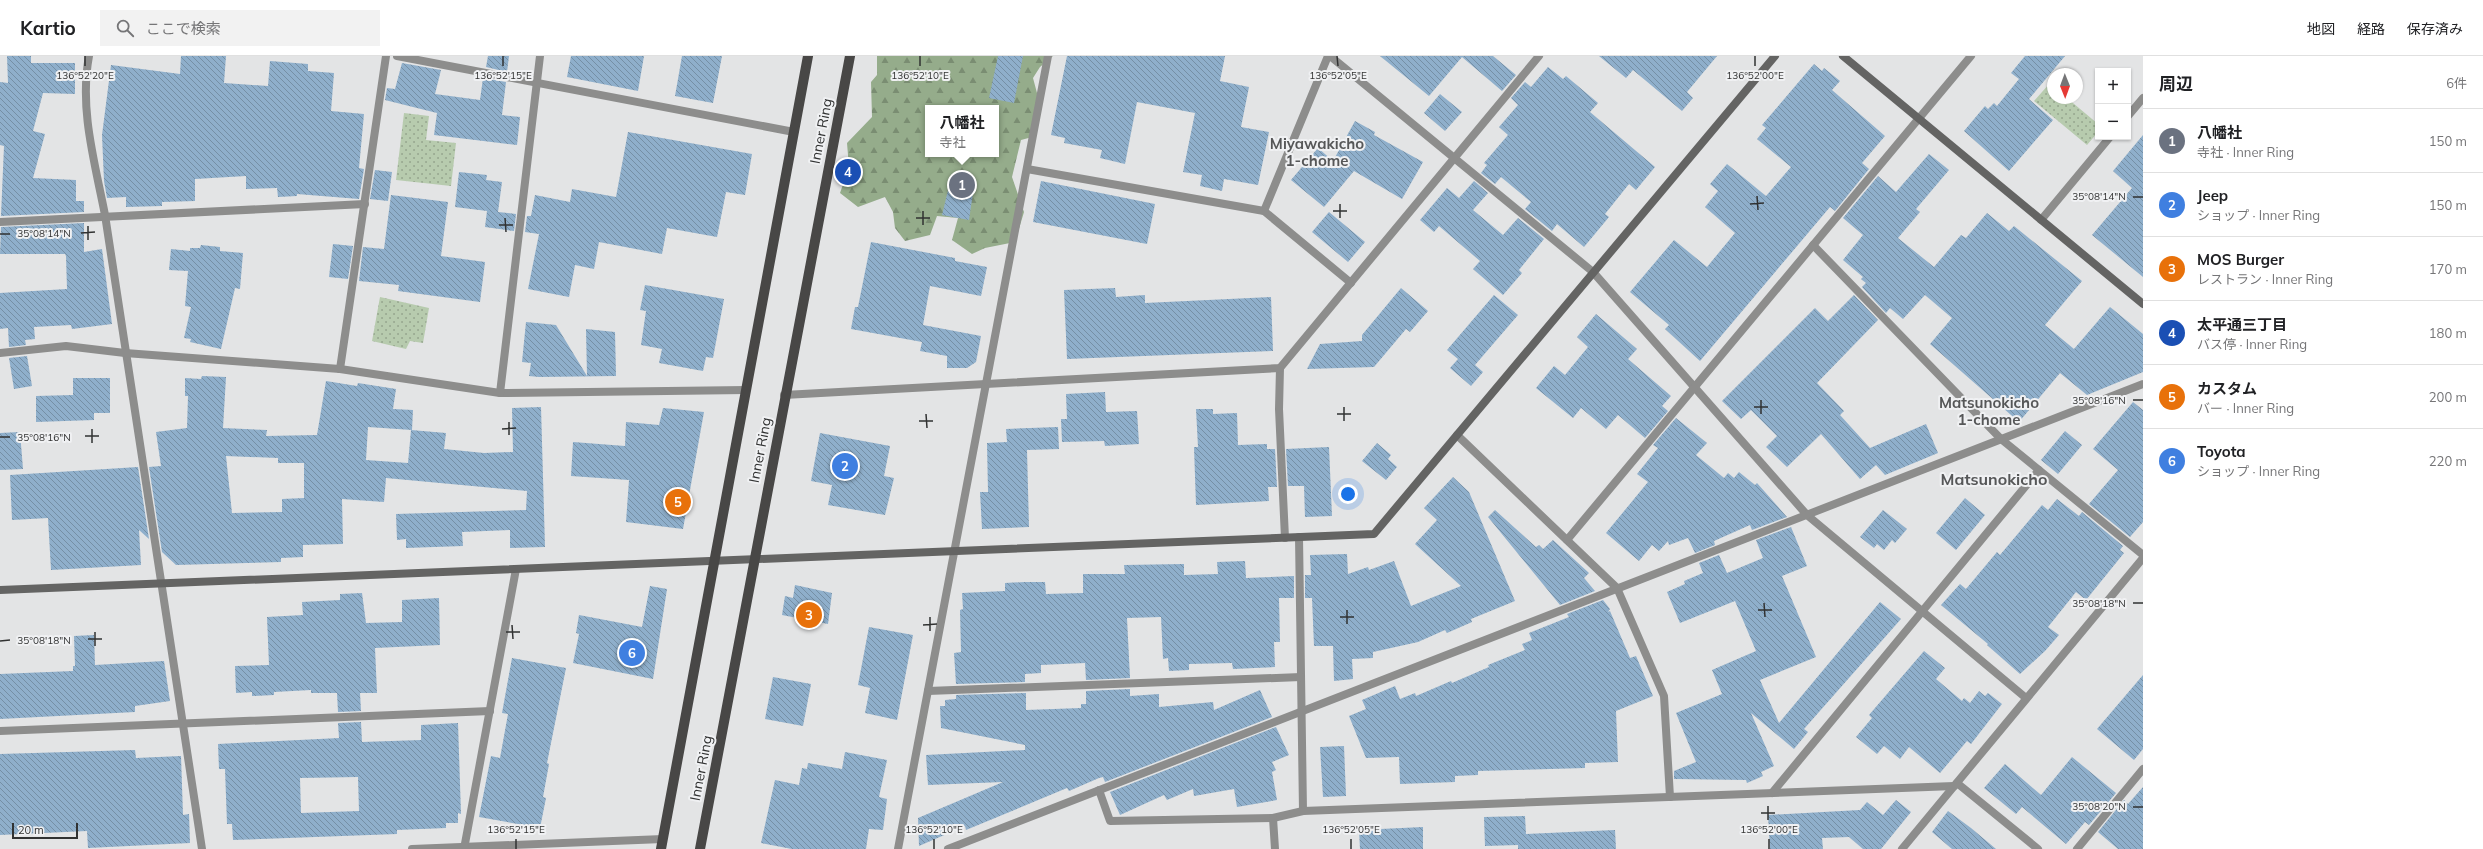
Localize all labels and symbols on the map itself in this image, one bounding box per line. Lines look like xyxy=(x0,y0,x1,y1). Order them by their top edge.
north arrow xyxy=(2047,68,2083,104)
text: 136°52'20"E xyxy=(56,69,114,82)
text: 136°52'15"E xyxy=(474,69,532,82)
text: 136°52'10"E xyxy=(891,69,949,82)
text: 136°52'05"E xyxy=(1309,69,1367,82)
text: 136°52'00"E xyxy=(1726,69,1784,82)
street label: Inner Ring xyxy=(806,97,836,165)
district label: Miyawakicho 1-chome xyxy=(1270,134,1364,170)
pin: 4 xyxy=(835,157,861,187)
pin: 1 xyxy=(949,170,975,200)
text: 35°08'14"N xyxy=(2072,190,2126,203)
text: 35°08'14"N xyxy=(17,227,71,240)
district label: Matsunokicho 1-chome xyxy=(1939,393,2039,429)
text: 35°08'16"N xyxy=(2072,394,2126,407)
street label: Inner Ring xyxy=(745,416,775,484)
text: 35°08'16"N xyxy=(17,431,71,444)
pin: 2 xyxy=(832,451,858,481)
district label: Matsunokicho xyxy=(1941,469,2047,489)
your location xyxy=(1338,484,1358,504)
pin: 5 xyxy=(665,487,691,517)
text: 35°08'18"N xyxy=(2072,597,2126,610)
pin: 3 xyxy=(796,600,822,630)
text: 35°08'18"N xyxy=(17,634,71,647)
pin: 6 xyxy=(619,638,645,668)
street label: Inner Ring xyxy=(686,734,716,802)
text: 35°08'20"N xyxy=(2072,800,2126,813)
scale bar xyxy=(12,821,78,840)
text: 136°52'15"E xyxy=(487,823,545,836)
text: 136°52'10"E xyxy=(905,823,963,836)
text: 136°52'05"E xyxy=(1322,823,1380,836)
text: 136°52'00"E xyxy=(1740,823,1798,836)

